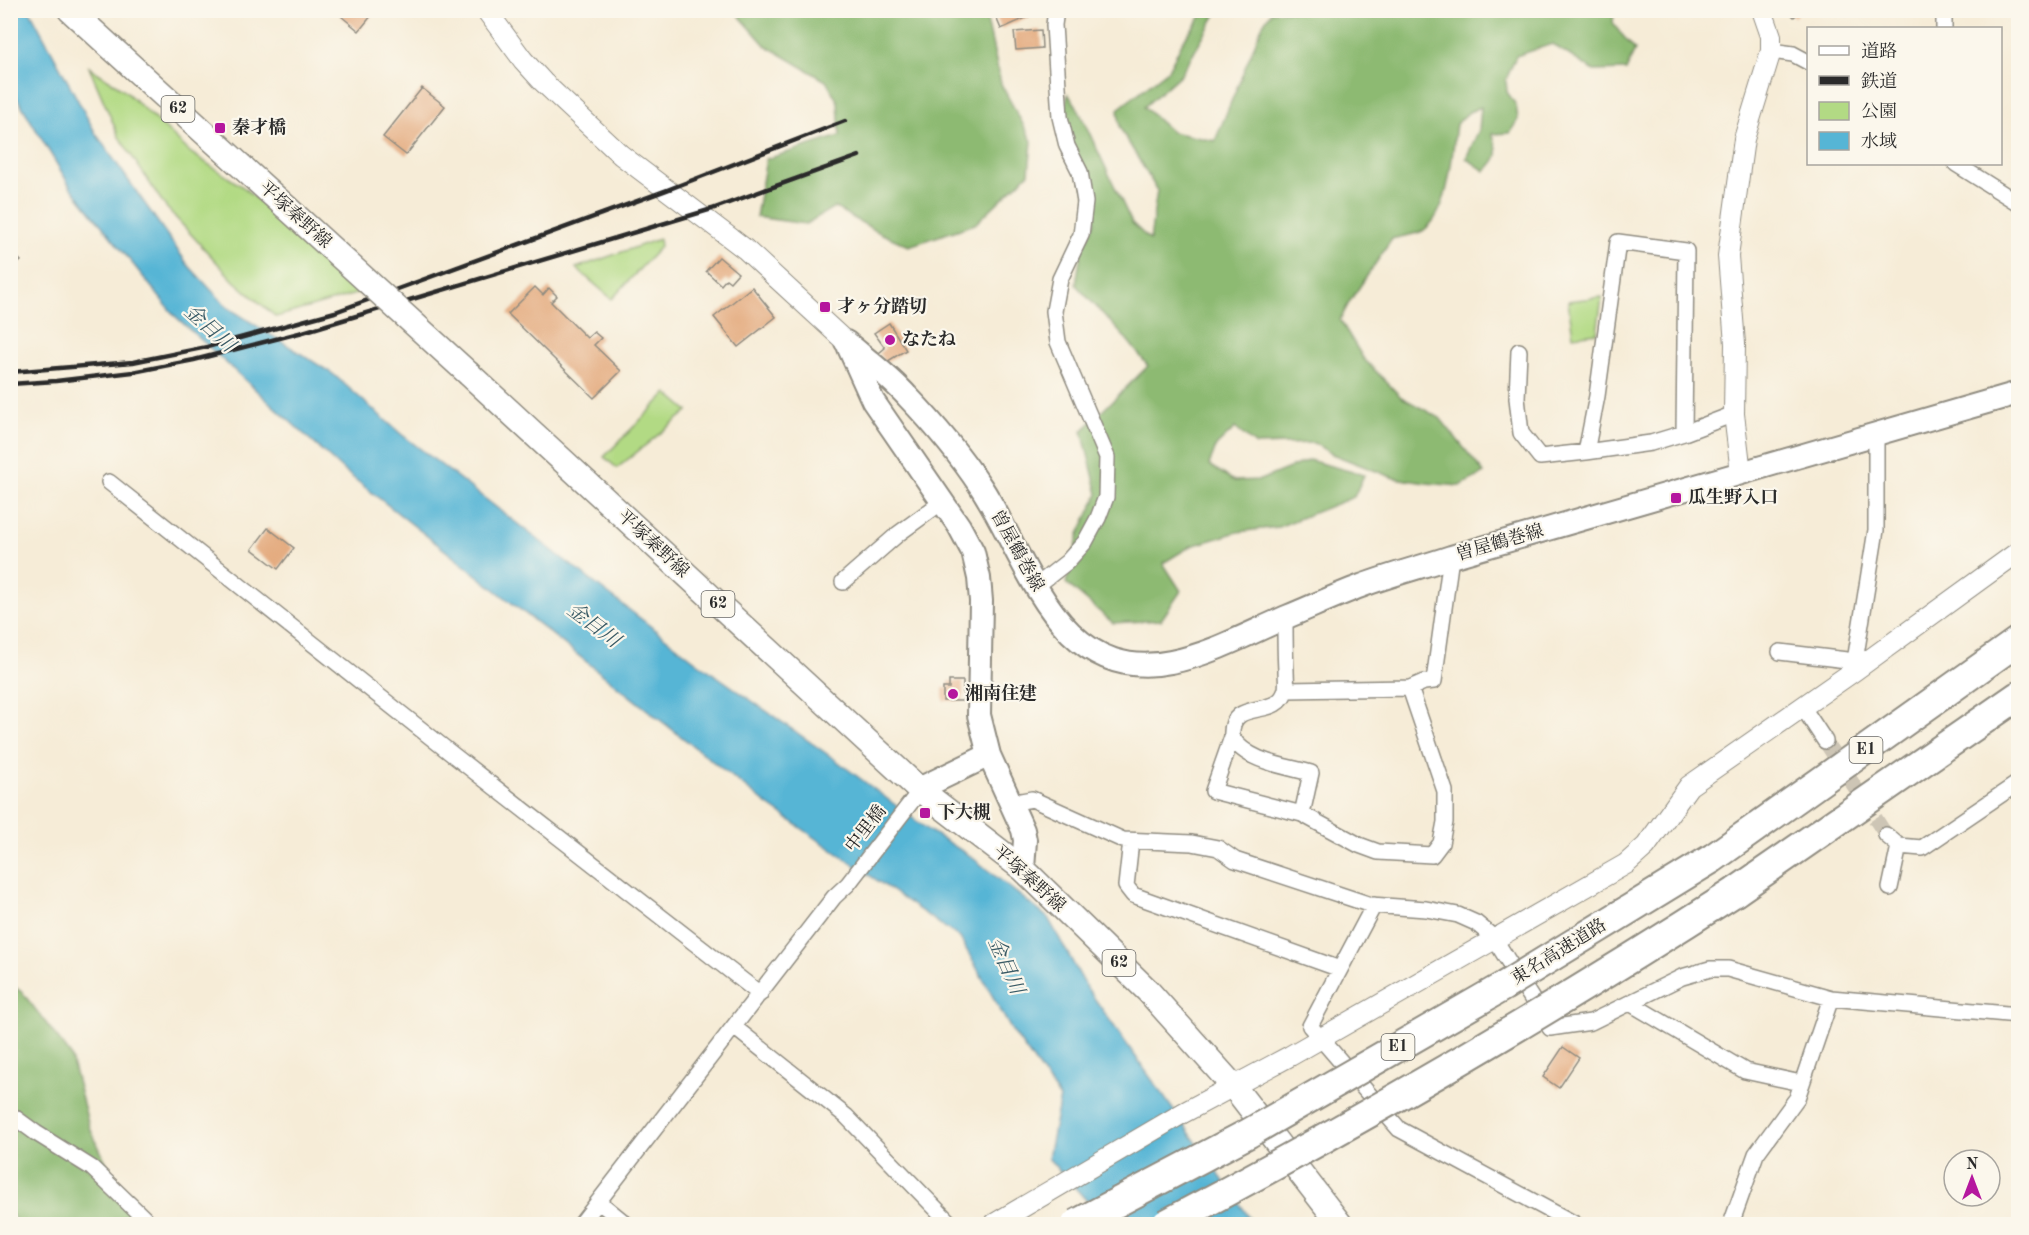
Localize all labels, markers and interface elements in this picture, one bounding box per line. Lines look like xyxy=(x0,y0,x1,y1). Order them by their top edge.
legend xyxy=(1807,27,2002,165)
text: 道路 xyxy=(1861,41,1897,61)
text: 鉄道 xyxy=(1861,71,1897,91)
road number: 62 xyxy=(162,96,195,122)
text: 公園 xyxy=(1861,102,1897,121)
place label: 秦才橋 xyxy=(232,117,286,137)
marker: 秦才橋 xyxy=(213,121,227,135)
text: 水域 xyxy=(1861,131,1897,151)
street label: 平塚秦野線 xyxy=(256,177,336,252)
place label: 才ヶ分踏切 xyxy=(837,296,927,316)
water label: 金目川 xyxy=(180,300,241,358)
marker: 才ヶ分踏切 xyxy=(818,300,832,314)
place label: なたね xyxy=(902,330,956,349)
marker: なたね xyxy=(883,333,897,347)
place label: 瓜生野入口 xyxy=(1688,487,1778,507)
marker: 瓜生野入口 xyxy=(1669,491,1683,505)
street label: 平塚秦野線 xyxy=(614,505,693,581)
street label: 曽屋鶴巻線 xyxy=(987,506,1048,595)
street label: 曽屋鶴巻線 xyxy=(1454,520,1546,564)
road number: 62 xyxy=(702,591,734,617)
water label: 金目川 xyxy=(563,598,626,653)
place label: 湘南住建 xyxy=(965,683,1037,703)
marker: 湘南住建 xyxy=(946,687,960,701)
road number: E1 xyxy=(1850,737,1882,763)
street label: 中里橋 xyxy=(841,801,890,856)
place label: 下大槻 xyxy=(937,802,991,822)
marker: 下大槻 xyxy=(918,806,932,820)
street label: 平塚秦野線 xyxy=(990,841,1070,916)
street label: 東名高速道路 xyxy=(1507,914,1610,988)
water label: 金目川 xyxy=(984,934,1029,999)
road number: 62 xyxy=(1102,950,1136,976)
road number: E1 xyxy=(1382,1034,1414,1060)
north arrow xyxy=(1942,1148,2002,1208)
text: N xyxy=(1966,1157,1979,1173)

